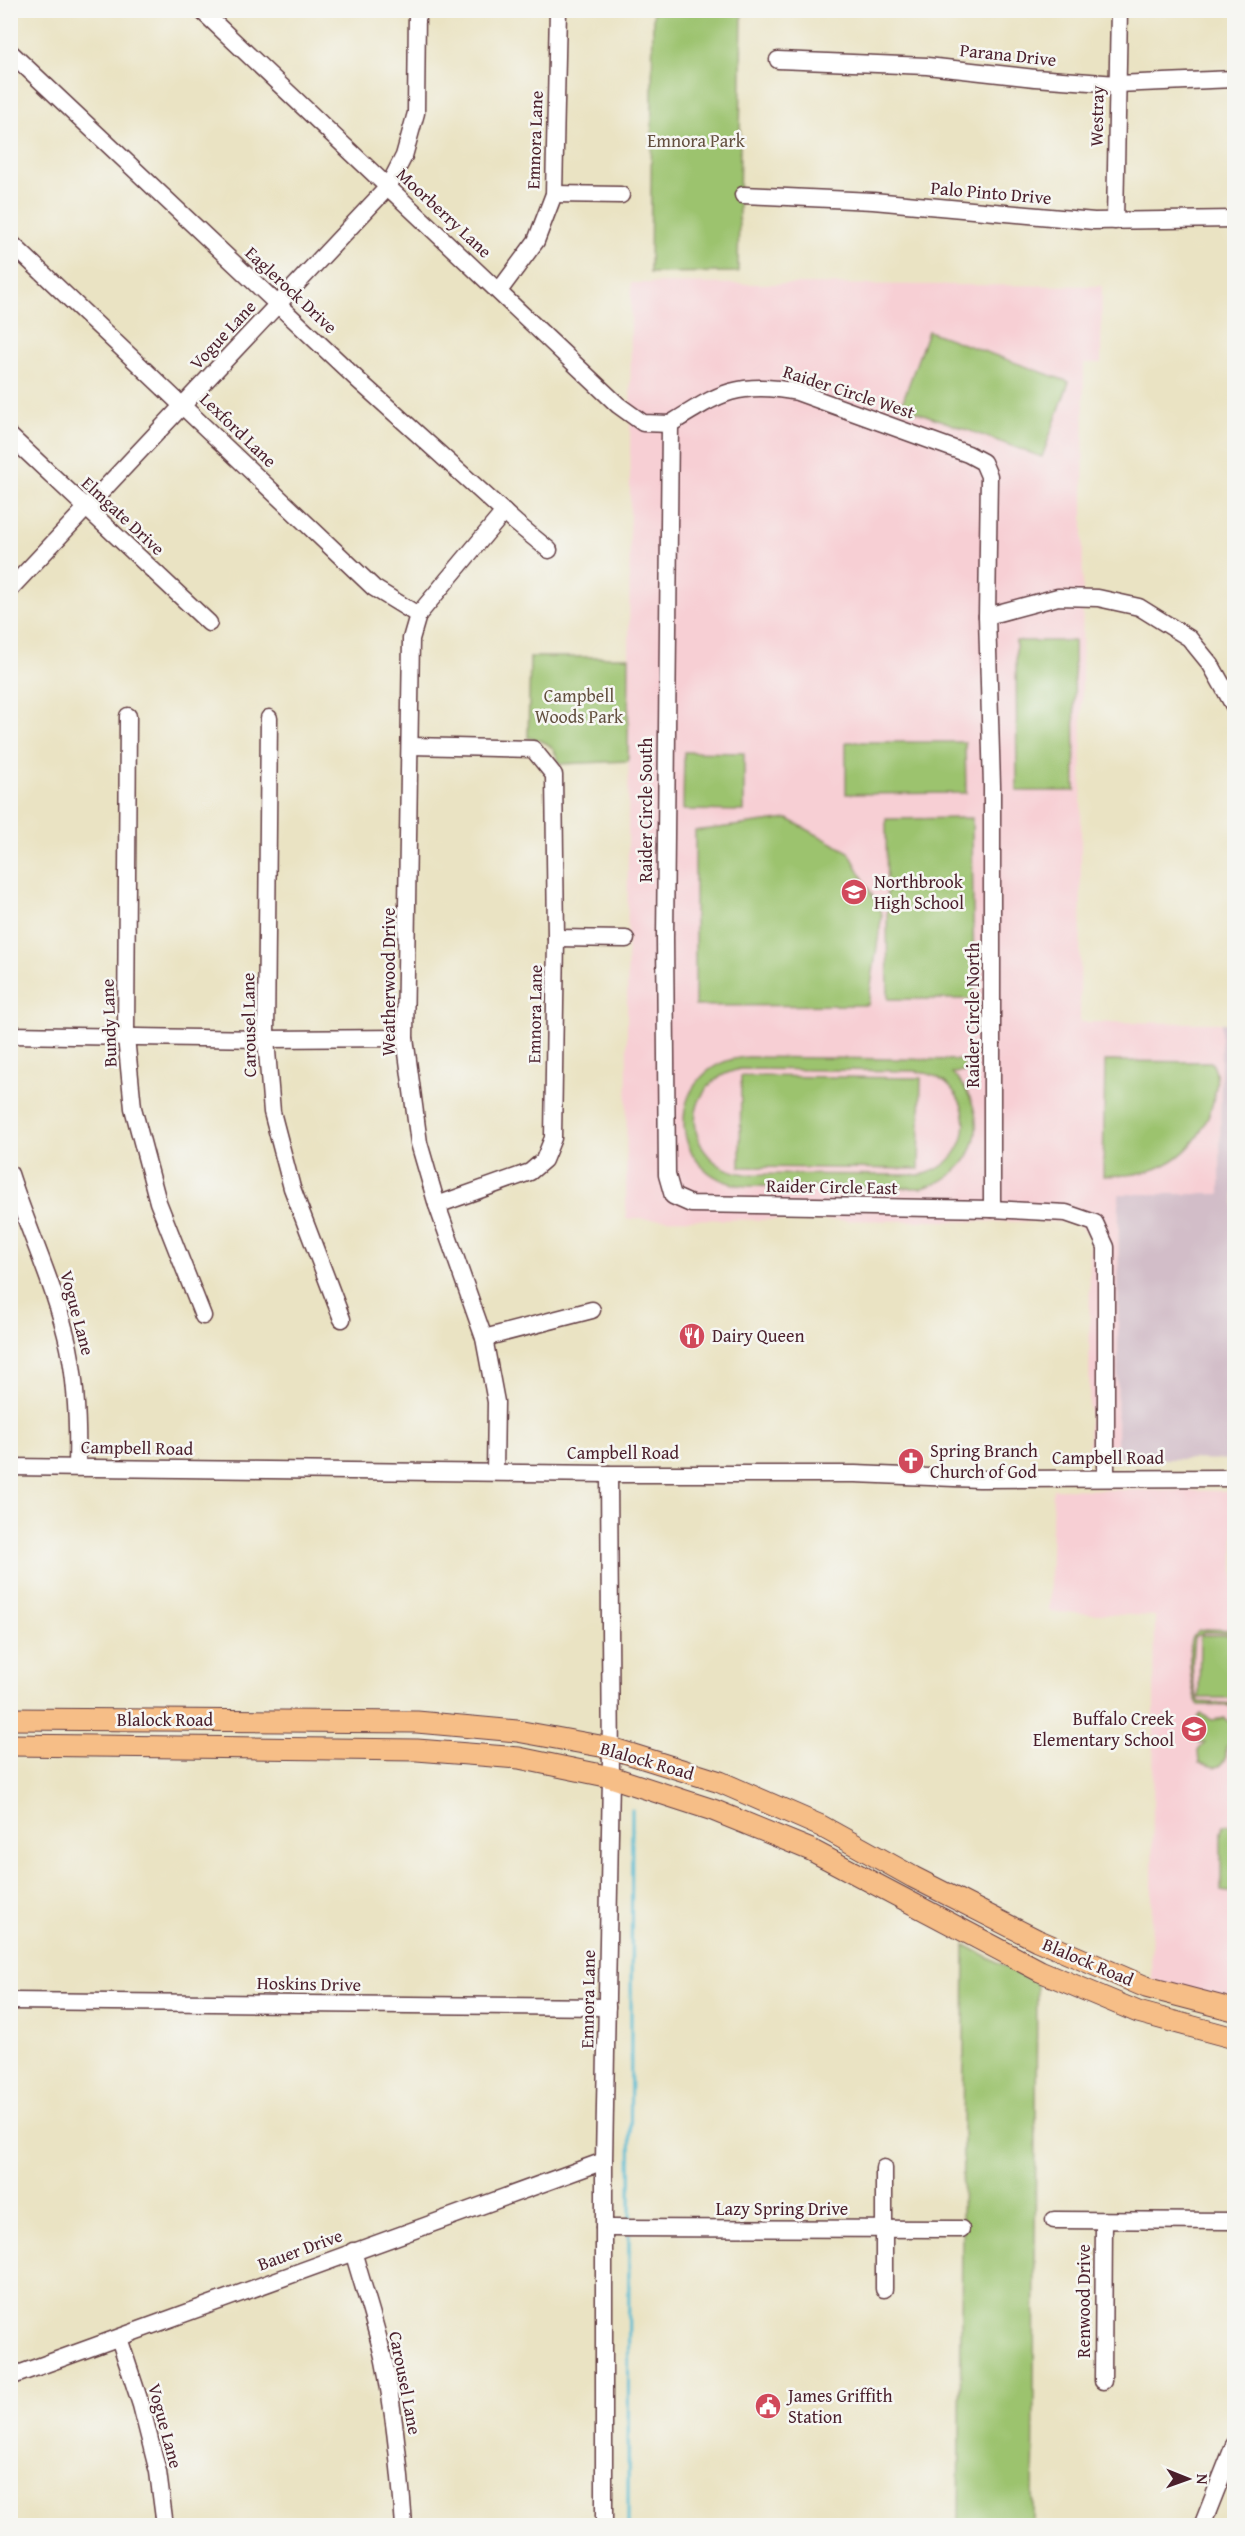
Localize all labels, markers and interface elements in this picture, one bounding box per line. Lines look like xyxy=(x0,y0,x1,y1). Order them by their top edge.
street label: Parana Drive xyxy=(958,36,1058,73)
street label: Westray xyxy=(1082,85,1111,147)
street label: Emnora Lane xyxy=(519,90,550,190)
park label: Emnora Park xyxy=(647,127,746,154)
street label: Moorberry Lane xyxy=(391,161,498,264)
street label: Palo Pinto Drive xyxy=(930,174,1053,211)
street label: Eaglerock Drive xyxy=(239,240,344,340)
street label: Vogue Lane xyxy=(183,294,262,376)
street label: Raider Circle West xyxy=(780,358,919,426)
street label: Lexford Lane xyxy=(194,386,283,473)
street label: Elmgate Drive xyxy=(76,470,171,561)
park label: Campbell Woods Park xyxy=(535,682,624,730)
street label: Raider Circle South xyxy=(632,738,659,882)
place label: Northbrook High School xyxy=(874,868,964,916)
school or university icon: Northbrook High School xyxy=(839,877,869,907)
street label: Weatherwood Drive xyxy=(375,908,402,1056)
street label: Raider Circle North xyxy=(959,942,986,1088)
street label: Emnora Lane xyxy=(520,964,549,1064)
street label: Carousel Lane xyxy=(234,972,263,1078)
street label: Bundy Lane xyxy=(93,978,124,1068)
street label: Raider Circle East xyxy=(766,1172,899,1201)
street label: Vogue Lane xyxy=(53,1267,102,1358)
restaurant icon: Dairy Queen xyxy=(677,1321,707,1351)
place label: Dairy Queen xyxy=(712,1322,805,1349)
street label: Campbell Road xyxy=(81,1433,194,1462)
place label: Spring Branch Church of God xyxy=(930,1437,1038,1485)
street label: Campbell Road xyxy=(567,1439,679,1466)
street label: Campbell Road xyxy=(1052,1444,1164,1471)
church icon: Spring Branch Church of God xyxy=(896,1446,926,1476)
place label: Buffalo Creek Elementary School xyxy=(1033,1705,1175,1753)
street label: Blalock Road xyxy=(117,1706,214,1733)
school or university icon: Buffalo Creek Elementary School xyxy=(1179,1714,1209,1744)
street label: Blalock Road xyxy=(597,1734,698,1787)
street label: Blalock Road xyxy=(1039,1930,1138,1993)
street label: Emnora Lane xyxy=(573,1949,602,2049)
street label: Hoskins Drive xyxy=(257,1969,361,1998)
street label: Lazy Spring Drive xyxy=(716,2195,848,2222)
street label: Bauer Drive xyxy=(254,2222,346,2277)
street label: Renwood Drive xyxy=(1070,2244,1097,2358)
street label: Carousel Lane xyxy=(382,2329,429,2437)
street label: Vogue Lane xyxy=(141,2380,190,2471)
place label: James Griffith Station xyxy=(786,2382,893,2430)
public building icon: James Griffith Station xyxy=(753,2391,783,2421)
north arrow xyxy=(1158,2449,1218,2509)
text: N xyxy=(1191,2474,1215,2485)

